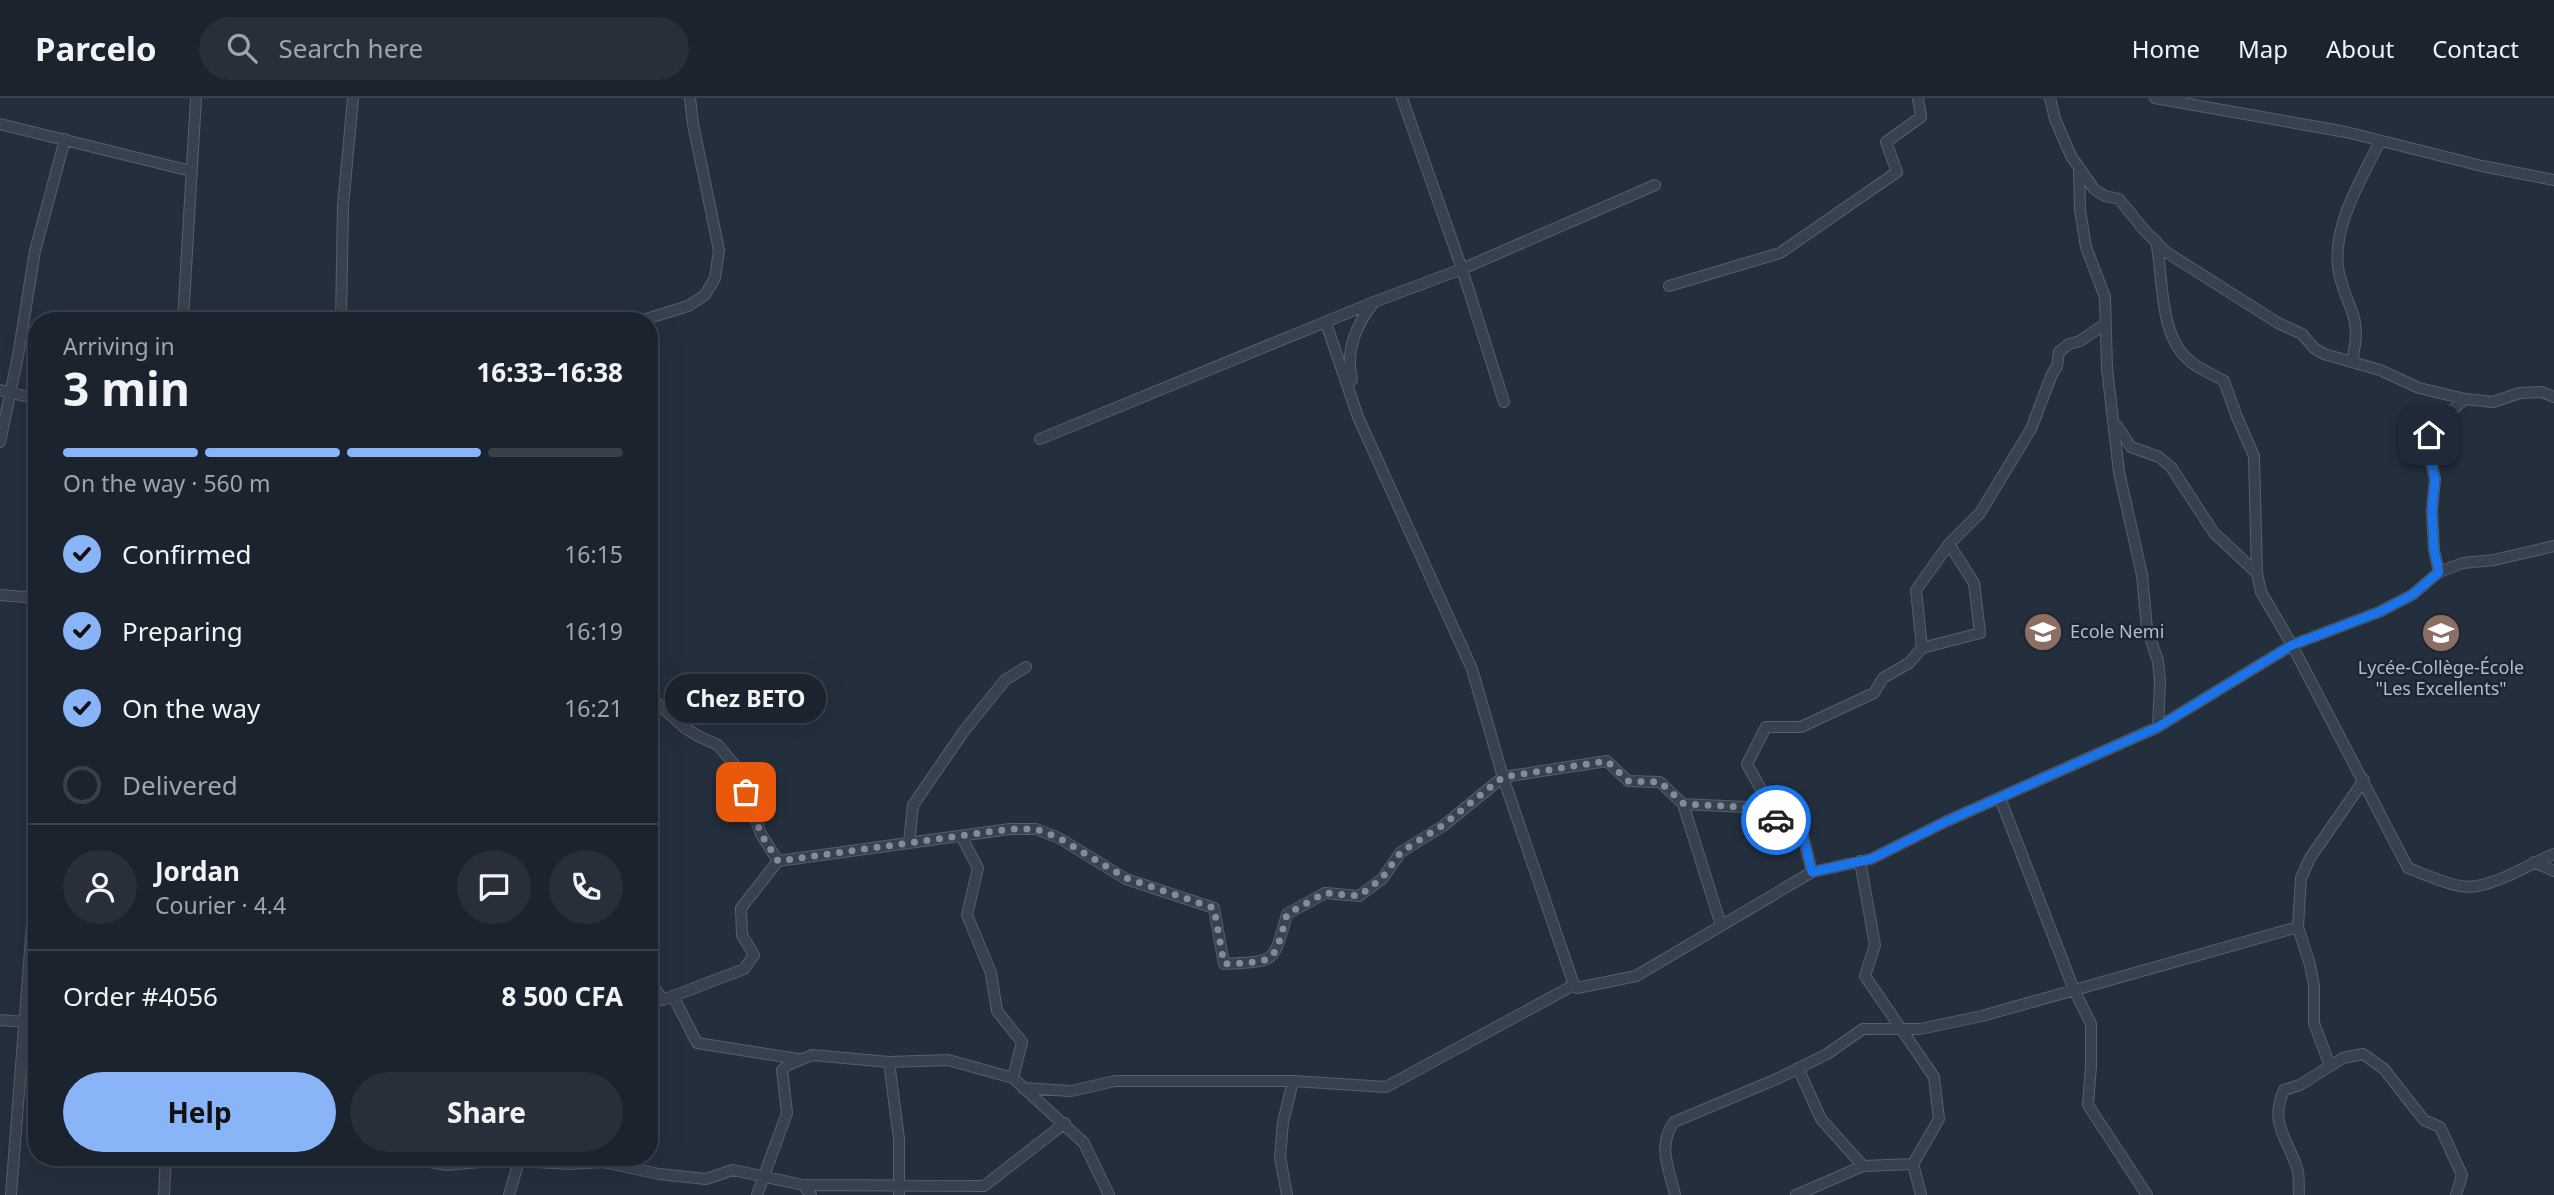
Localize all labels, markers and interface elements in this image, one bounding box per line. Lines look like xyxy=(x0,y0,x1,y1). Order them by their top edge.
search box xyxy=(199,17,689,80)
text: Parcelo xyxy=(35,26,157,71)
icon: search xyxy=(223,29,261,67)
text: Search here xyxy=(279,30,423,66)
text: Home xyxy=(2132,32,2200,65)
text: Map xyxy=(2238,32,2288,65)
text: About xyxy=(2326,32,2394,65)
text: Contact xyxy=(2432,32,2519,65)
text: Arriving in xyxy=(63,330,175,362)
text: 16:33–16:38 xyxy=(476,354,623,390)
text: 3 min xyxy=(63,357,190,419)
pin xyxy=(2399,405,2459,465)
icon: home xyxy=(2410,416,2448,454)
text: On the way · 560 m xyxy=(63,467,270,499)
icon: check xyxy=(63,535,101,573)
text: Confirmed xyxy=(122,536,252,572)
text: 16:15 xyxy=(564,538,623,570)
school or university icon: Ecole Nemi xyxy=(2022,611,2064,653)
icon: check xyxy=(63,612,101,650)
school or university icon: Lycée-Collège-École "Les Excellents" xyxy=(2420,612,2462,654)
text: Preparing xyxy=(122,613,243,649)
text: 16:19 xyxy=(564,615,623,647)
place label: Ecole Nemi xyxy=(2070,619,2164,643)
place label: Lycée-Collège-École "Les Excellents" xyxy=(2358,655,2524,700)
callout: Chez BETO xyxy=(666,673,826,722)
text: Chez BETO xyxy=(686,682,805,714)
icon: check xyxy=(63,689,101,727)
text: On the way xyxy=(122,690,260,726)
text: 16:21 xyxy=(564,692,623,724)
pin xyxy=(716,762,776,822)
text: Delivered xyxy=(122,767,238,803)
icon: bag xyxy=(727,773,765,811)
courier xyxy=(1741,785,1811,855)
icon: car xyxy=(1757,801,1795,839)
button: person xyxy=(63,850,137,924)
button: chat xyxy=(457,850,531,924)
button: phone xyxy=(549,850,623,924)
text: Jordan xyxy=(155,853,240,889)
text: Courier · 4.4 xyxy=(155,889,286,921)
text: Order #4056 xyxy=(63,978,218,1014)
text: 8 500 CFA xyxy=(502,978,623,1014)
button: Help xyxy=(63,1072,336,1152)
button: Share xyxy=(350,1072,623,1152)

